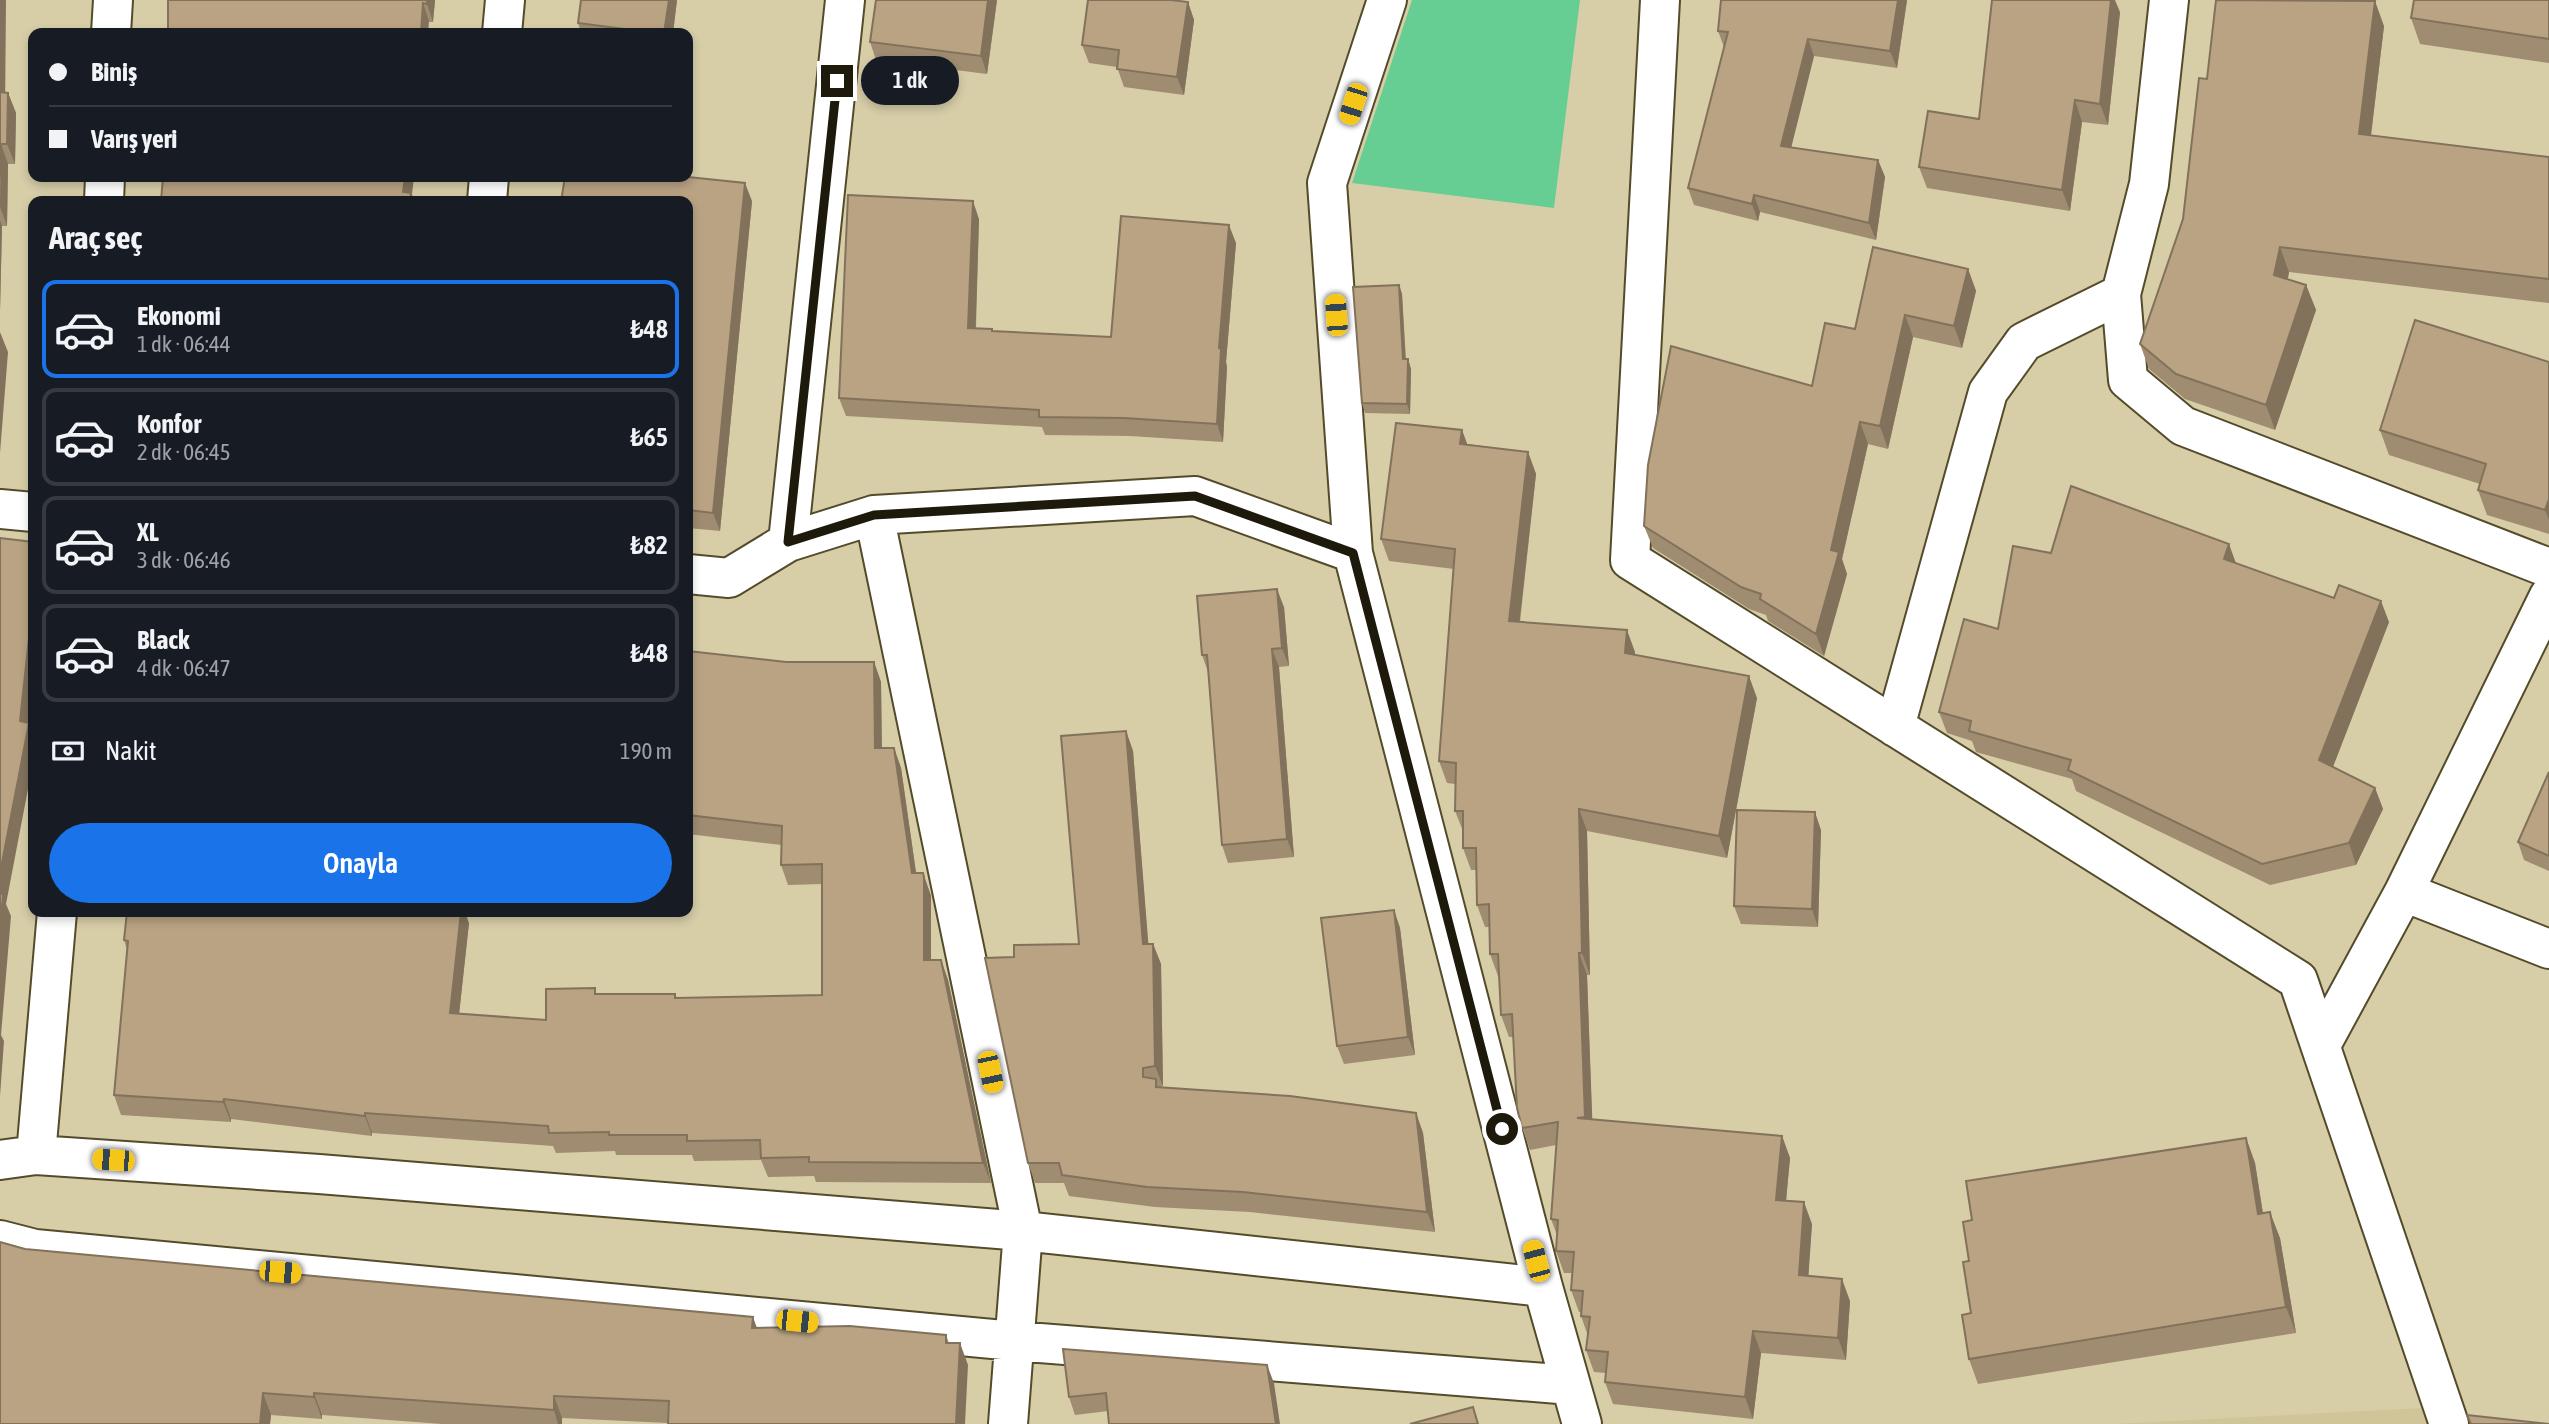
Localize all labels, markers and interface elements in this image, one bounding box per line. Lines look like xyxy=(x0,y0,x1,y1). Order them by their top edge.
callout: 1 dk xyxy=(862,56,959,106)
text: Biniş xyxy=(91,57,137,87)
route end xyxy=(821,65,853,97)
text: 1 dk xyxy=(893,67,927,93)
car xyxy=(1337,81,1370,127)
text: Varış yeri xyxy=(91,124,177,154)
text: Araç seç xyxy=(49,219,142,256)
car xyxy=(1325,293,1348,337)
icon: car xyxy=(53,298,116,361)
text: Ekonomi xyxy=(137,301,221,331)
text: ₺48 xyxy=(631,314,668,344)
text: 1 dk · 06:44 xyxy=(137,331,231,357)
icon: car xyxy=(53,406,116,469)
text: Konfor xyxy=(137,409,201,439)
text: ₺65 xyxy=(631,422,668,452)
text: 2 dk · 06:45 xyxy=(137,439,231,465)
icon: car xyxy=(53,514,116,577)
text: XL xyxy=(137,517,159,547)
text: ₺82 xyxy=(631,530,668,560)
text: 3 dk · 06:46 xyxy=(137,547,231,573)
icon: car xyxy=(53,622,116,685)
text: Black xyxy=(137,625,189,655)
text: ₺48 xyxy=(631,638,668,668)
text: 4 dk · 06:47 xyxy=(137,655,231,681)
icon: cash xyxy=(49,732,87,770)
text: Nakit xyxy=(105,736,157,766)
text: 190 m xyxy=(620,738,672,764)
button: Onayla xyxy=(49,823,672,903)
car xyxy=(976,1049,1005,1095)
route start xyxy=(1486,1113,1518,1145)
car xyxy=(92,1148,135,1172)
car xyxy=(1521,1238,1552,1284)
car xyxy=(259,1260,302,1284)
car xyxy=(776,1308,819,1334)

